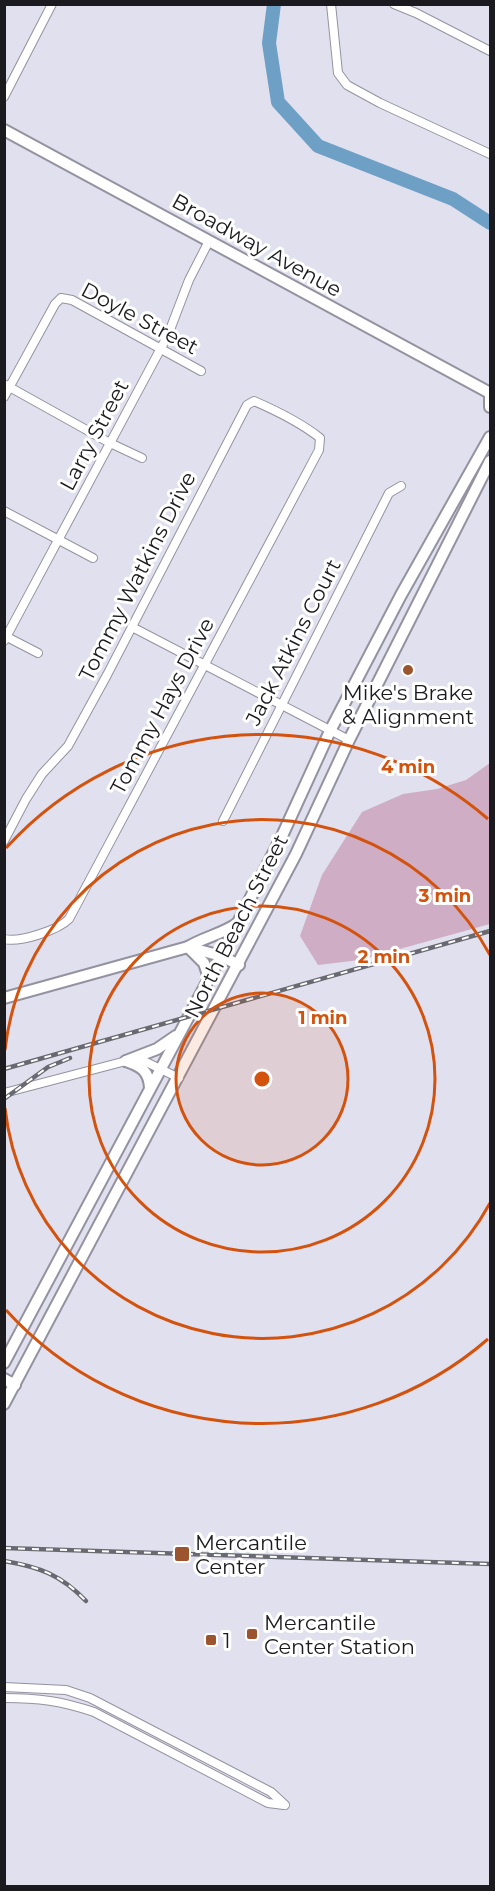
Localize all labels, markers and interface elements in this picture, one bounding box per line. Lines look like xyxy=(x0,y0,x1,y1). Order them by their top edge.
street label: Broadway Avenue xyxy=(168,188,346,302)
street label: Doyle Street xyxy=(77,277,203,359)
street label: Larry Street xyxy=(54,375,134,495)
street label: Tommy Watkins Drive xyxy=(73,467,201,685)
street label: Jack Atkins Court xyxy=(240,555,346,730)
street label: Tommy Hays Drive xyxy=(105,614,219,798)
marker: Mike's Brake & Alignment xyxy=(401,663,415,677)
place label: Mike's Brake & Alignment xyxy=(342,680,474,729)
text: 4 min xyxy=(381,756,435,778)
street label: North Beach Street xyxy=(179,830,293,1022)
text: 3 min xyxy=(418,885,471,907)
text: 2 min xyxy=(358,946,410,968)
text: 1 min xyxy=(299,1007,347,1029)
centre of rings xyxy=(252,1069,272,1089)
place label: Mercantile Center xyxy=(195,1530,307,1579)
marker: Mercantile Center xyxy=(173,1545,191,1563)
place label: Mercantile Center Station xyxy=(264,1610,415,1659)
marker: Mercantile Center Station xyxy=(245,1627,259,1641)
place label: 1 xyxy=(223,1628,231,1653)
marker: 1 xyxy=(204,1633,218,1647)

